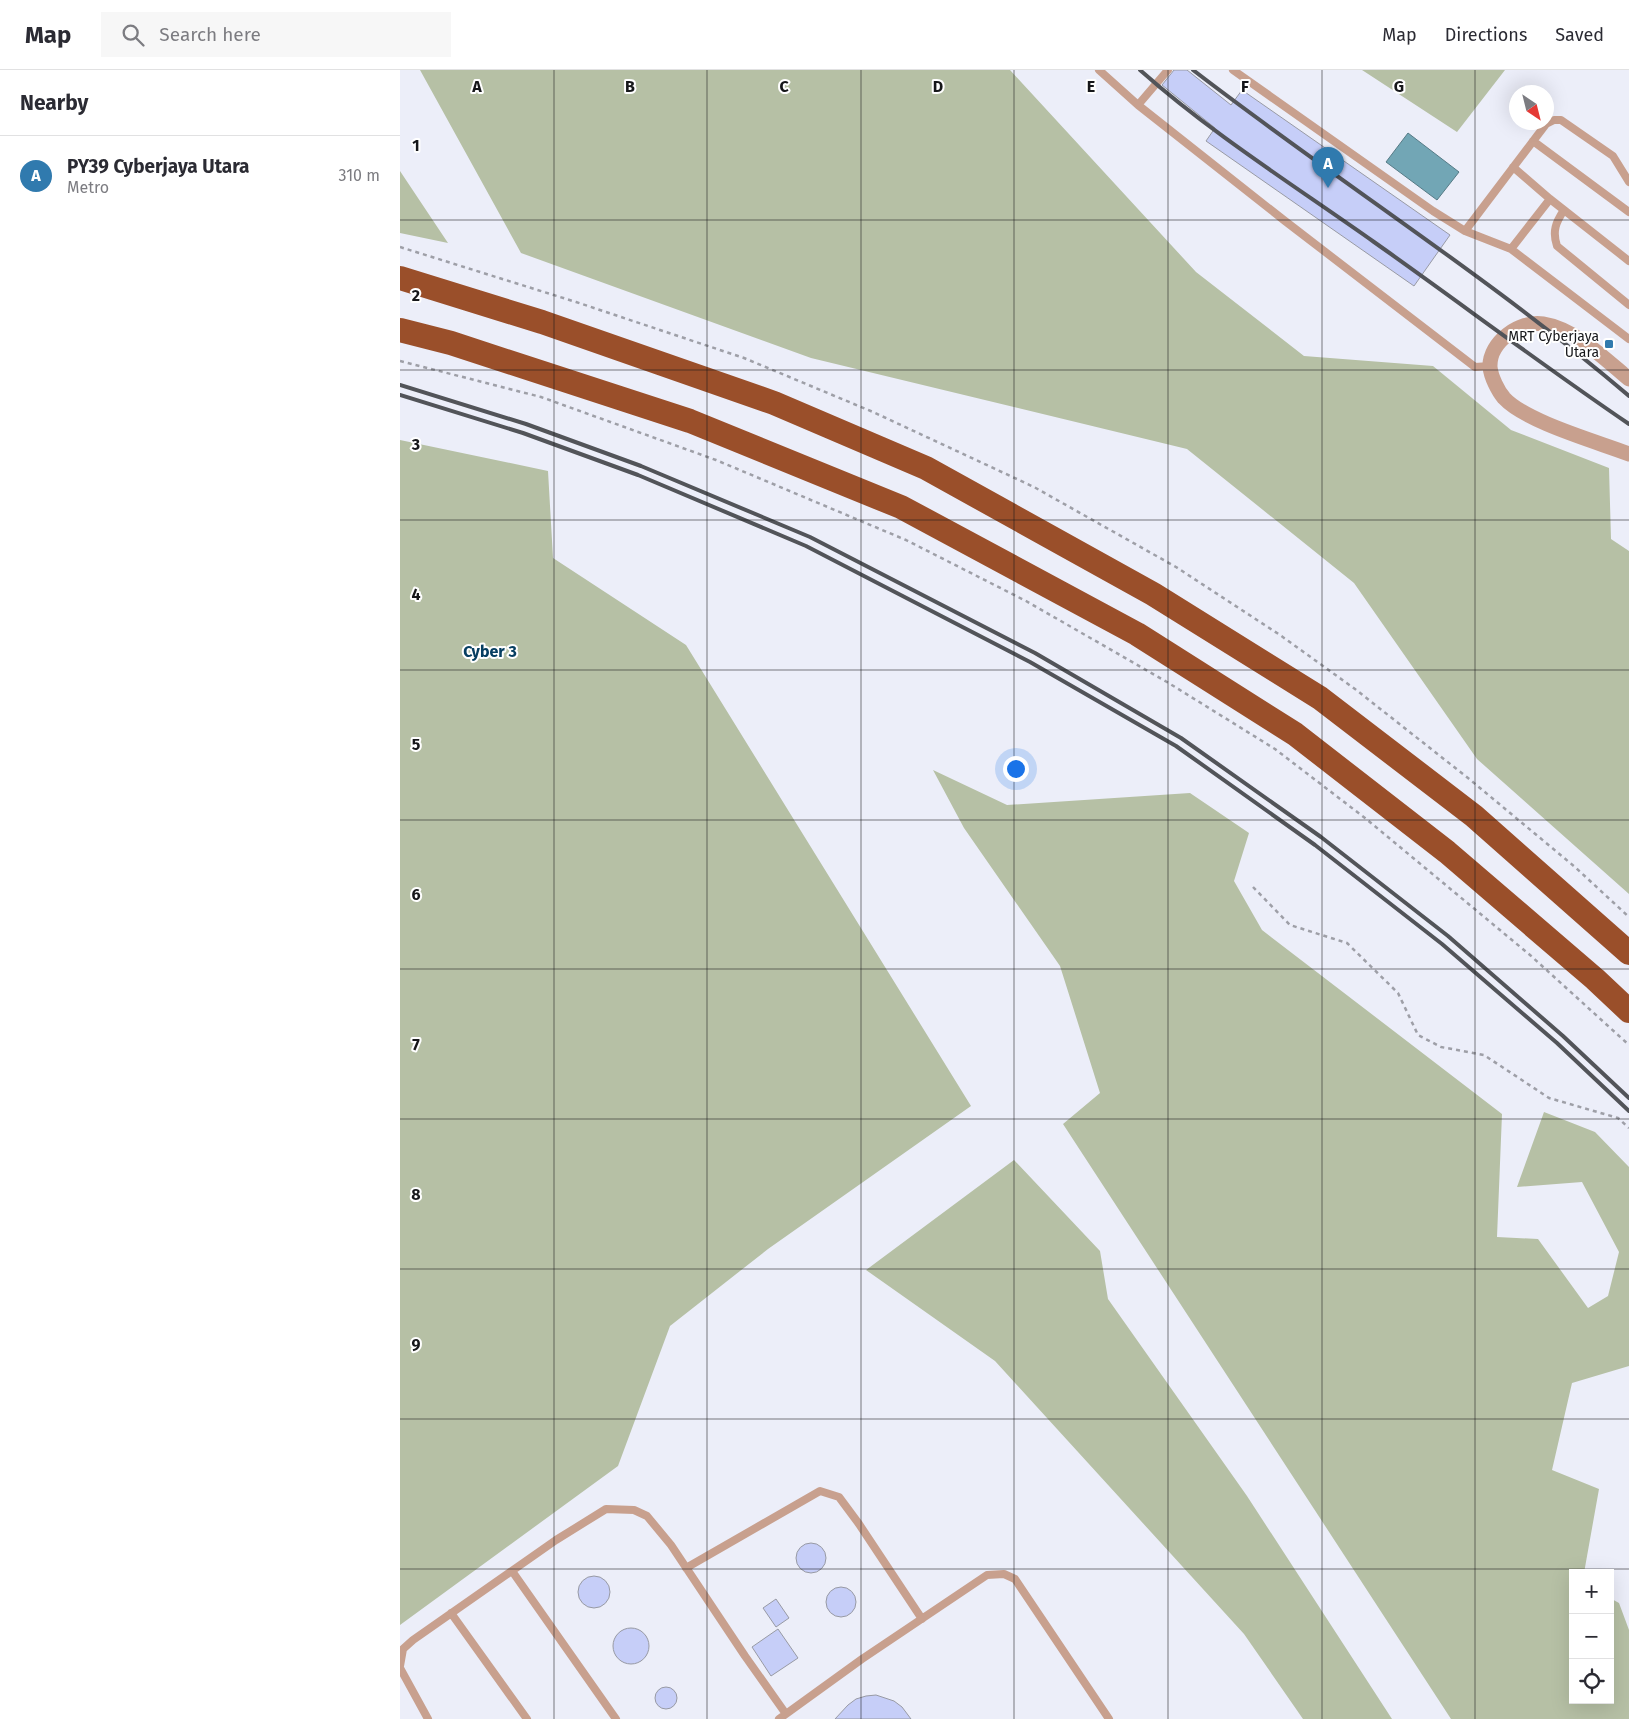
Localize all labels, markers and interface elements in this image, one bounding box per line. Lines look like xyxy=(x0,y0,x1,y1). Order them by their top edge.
search box xyxy=(101,12,451,57)
text: Map xyxy=(25,21,71,49)
icon: search xyxy=(119,21,147,49)
text: Search here xyxy=(159,23,261,46)
text: Map xyxy=(1382,24,1417,46)
text: Directions xyxy=(1445,24,1527,46)
text: Saved xyxy=(1555,24,1604,46)
text: A xyxy=(471,77,482,96)
text: B xyxy=(625,77,635,96)
text: C xyxy=(779,77,789,96)
text: D xyxy=(933,77,943,96)
text: E xyxy=(1087,77,1095,96)
text: F xyxy=(1241,77,1249,96)
text: G xyxy=(1394,77,1404,96)
north arrow xyxy=(1509,85,1554,130)
text: Nearby xyxy=(20,90,88,116)
text: 1 xyxy=(412,136,420,155)
pin: A xyxy=(1312,147,1344,188)
text: PY39 Cyberjaya Utara xyxy=(67,155,250,178)
text: A xyxy=(31,166,41,185)
text: 310 m xyxy=(339,166,380,185)
text: Metro xyxy=(67,178,109,197)
text: 2 xyxy=(412,286,420,305)
place label: MRT Cyberjaya Utara xyxy=(1508,328,1599,361)
marker: MRT Cyberjaya Utara xyxy=(1603,338,1615,350)
text: 3 xyxy=(411,435,420,454)
text: 4 xyxy=(411,585,421,604)
district label: Cyber 3 xyxy=(463,642,517,661)
text: 5 xyxy=(412,735,421,754)
your location xyxy=(1003,756,1029,782)
text: 6 xyxy=(411,885,421,904)
text: 7 xyxy=(412,1035,420,1054)
text: 8 xyxy=(411,1185,421,1204)
text: 9 xyxy=(412,1335,421,1354)
map controls xyxy=(1569,1569,1614,1704)
button: + xyxy=(1569,1569,1614,1614)
button: − xyxy=(1569,1614,1614,1659)
button: locate xyxy=(1569,1659,1614,1704)

